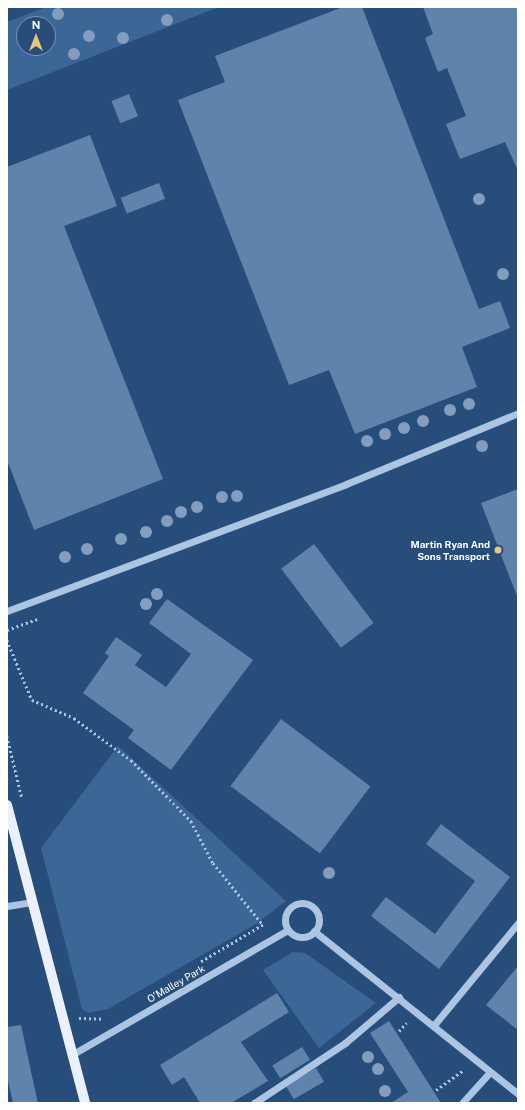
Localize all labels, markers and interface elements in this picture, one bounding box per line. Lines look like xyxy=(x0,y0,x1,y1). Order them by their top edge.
north arrow xyxy=(16,16,56,56)
text: N xyxy=(32,19,40,31)
place label: Martin Ryan And Sons Transport xyxy=(411,538,490,562)
marker: Martin Ryan And Sons Transport xyxy=(493,545,503,555)
street label: O'Malley Park xyxy=(145,963,207,1005)

